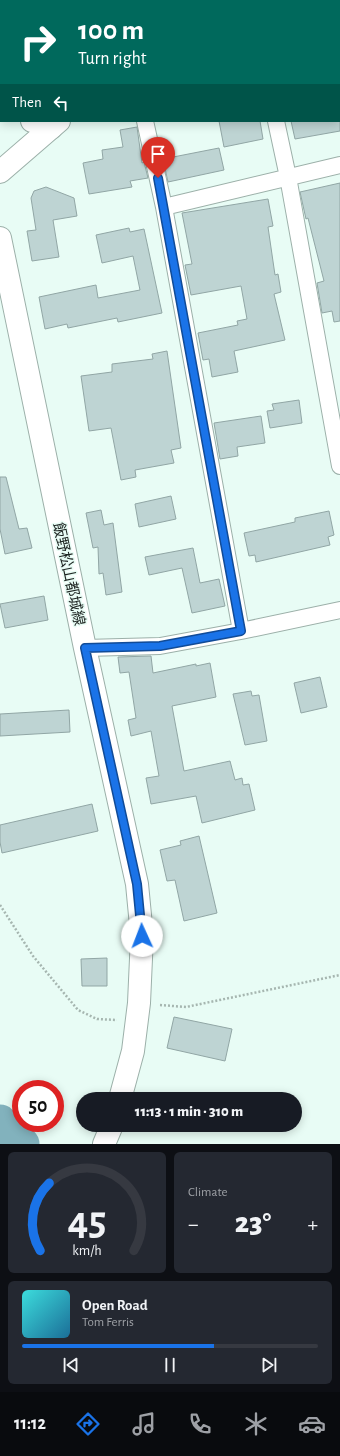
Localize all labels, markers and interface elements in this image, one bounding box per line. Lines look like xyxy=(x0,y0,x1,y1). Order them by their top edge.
icon: right xyxy=(12,16,64,68)
text: 100 m xyxy=(78,17,144,45)
text: Turn right xyxy=(78,50,147,68)
icon: left xyxy=(50,92,72,114)
text: Then xyxy=(12,95,42,110)
pin xyxy=(141,137,175,178)
icon: arrive xyxy=(147,143,169,165)
street label: 飯野松山都城線 xyxy=(50,521,88,627)
position arrow xyxy=(121,915,163,957)
speed limit sign: 50 xyxy=(12,1080,64,1132)
text: 11:13 · 1 min · 310 m xyxy=(135,1104,243,1119)
text: Climate xyxy=(188,1186,227,1199)
text: 45 xyxy=(68,1200,106,1241)
text: 23° xyxy=(235,1208,271,1238)
text: − xyxy=(188,1213,199,1235)
text: + xyxy=(307,1213,318,1235)
text: km/h xyxy=(72,1243,102,1257)
text: Open Road xyxy=(82,1298,148,1313)
text: Tom Ferris xyxy=(82,1316,134,1329)
icon: previous xyxy=(60,1354,82,1376)
icon: pause xyxy=(159,1354,181,1376)
icon: next xyxy=(258,1354,280,1376)
icon: directions xyxy=(74,1410,102,1438)
icon: music xyxy=(130,1410,158,1438)
icon: phone xyxy=(186,1410,214,1438)
icon: climate xyxy=(242,1410,270,1438)
icon: car xyxy=(298,1410,326,1438)
text: 11:12 xyxy=(14,1415,46,1433)

